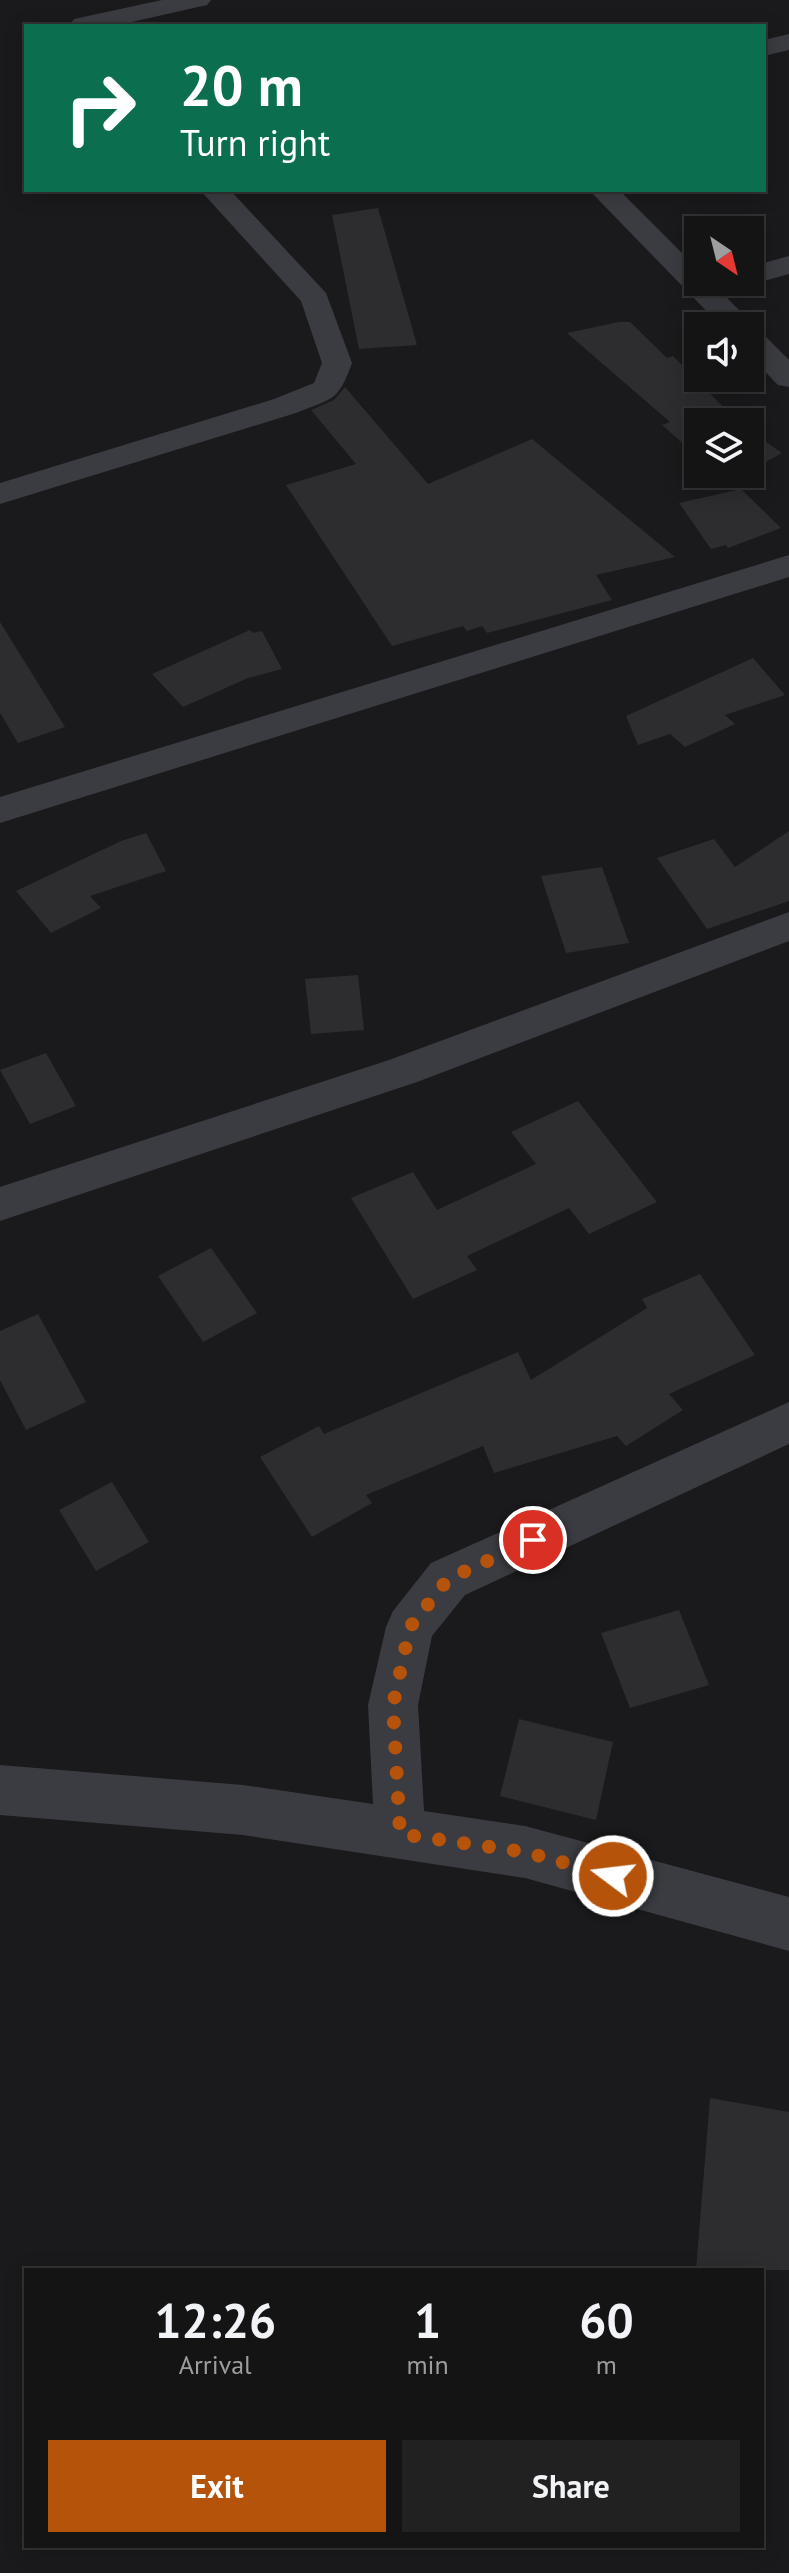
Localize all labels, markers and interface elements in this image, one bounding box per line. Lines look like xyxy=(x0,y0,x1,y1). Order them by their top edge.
text: 20 m xyxy=(180,49,303,121)
icon: right xyxy=(48,56,152,160)
text: Turn right xyxy=(180,119,330,166)
north arrow xyxy=(684,216,764,296)
map controls xyxy=(684,216,764,488)
button: sound xyxy=(684,312,764,392)
button: layers xyxy=(684,408,764,488)
pin xyxy=(499,1506,567,1574)
icon: arrive xyxy=(511,1518,555,1562)
position arrow xyxy=(571,1834,655,1918)
text: 12:26 xyxy=(154,2289,276,2351)
text: 1 xyxy=(414,2289,441,2351)
text: 60 xyxy=(579,2289,634,2351)
text: Arrival xyxy=(179,2348,252,2381)
text: min xyxy=(407,2348,449,2381)
text: m xyxy=(596,2348,617,2381)
button: Exit xyxy=(48,2440,386,2532)
button: Share xyxy=(402,2440,740,2532)

